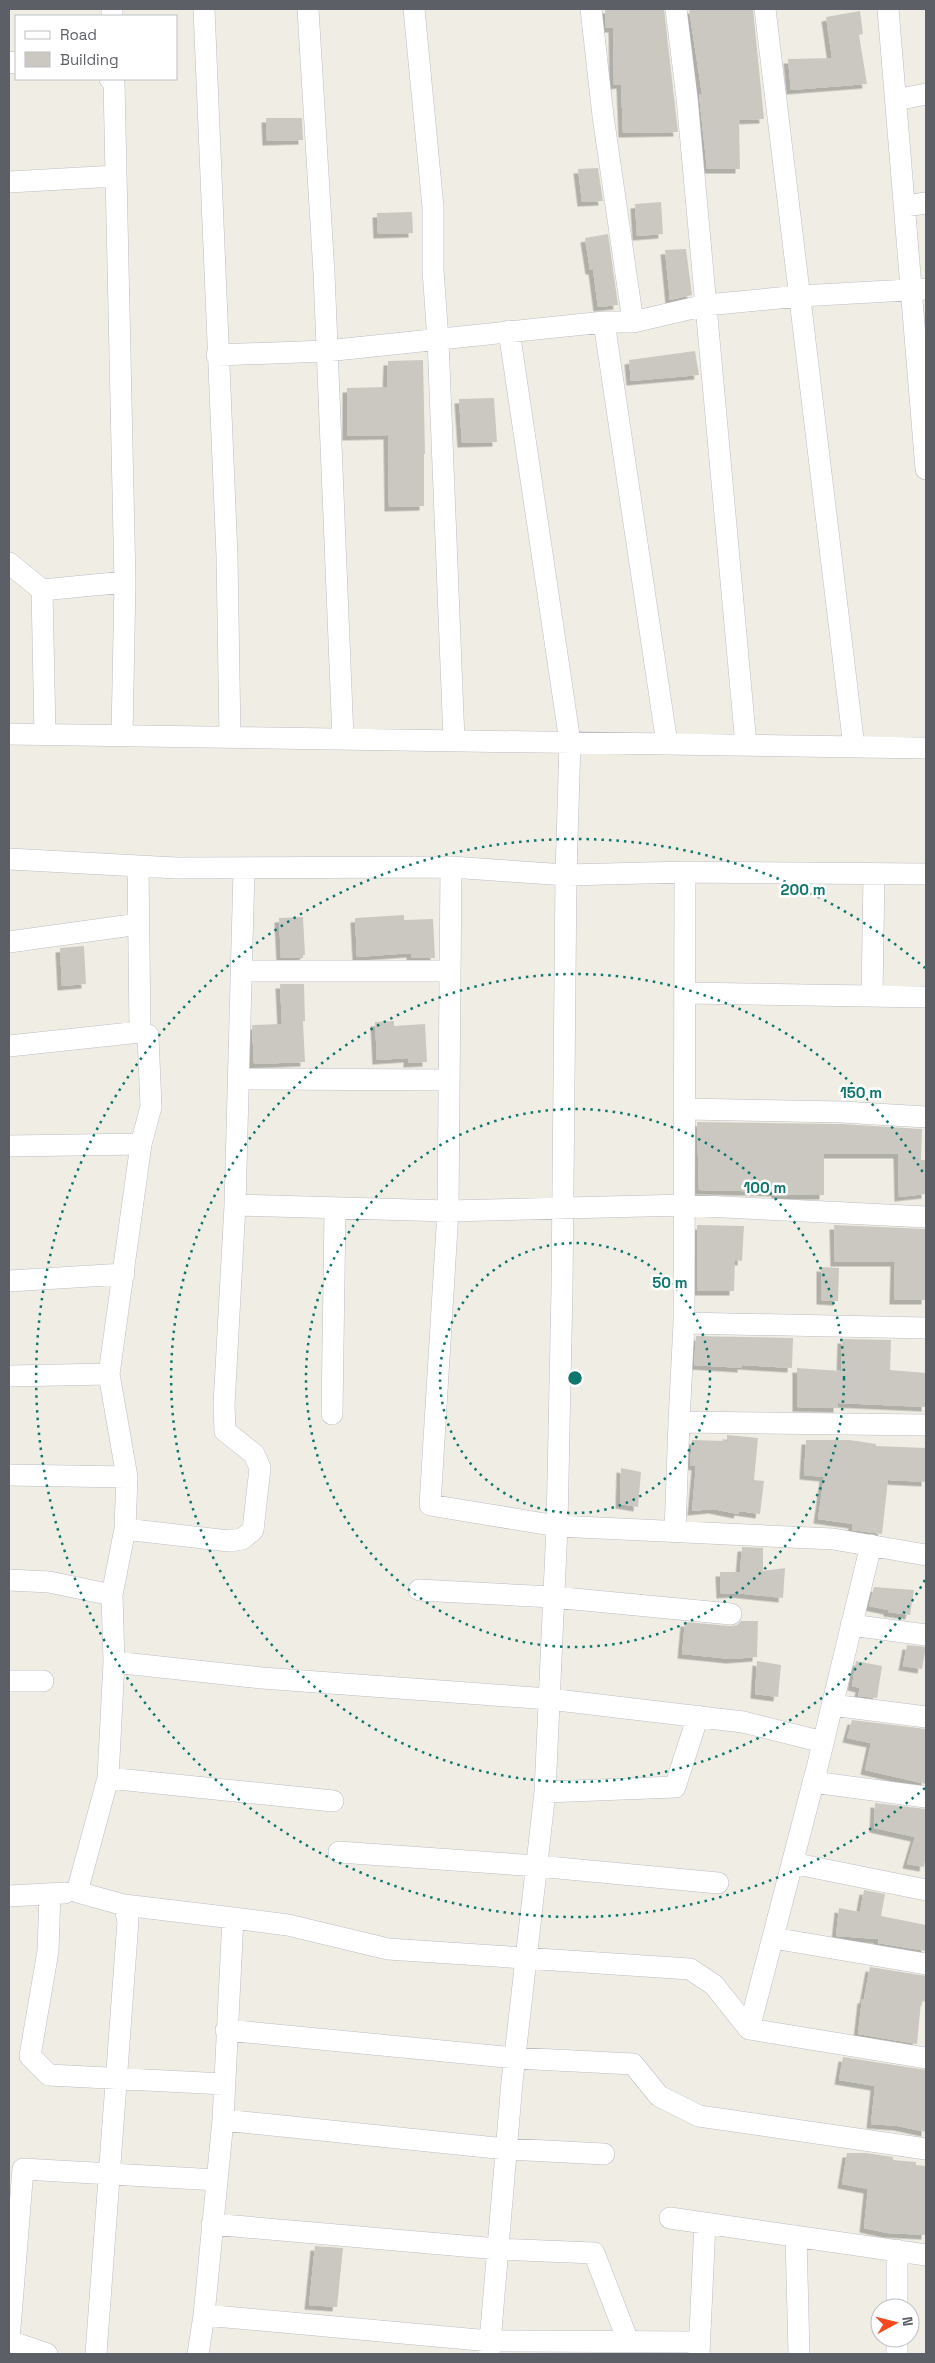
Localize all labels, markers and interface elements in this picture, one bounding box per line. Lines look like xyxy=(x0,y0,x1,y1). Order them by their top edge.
legend xyxy=(15,15,178,80)
text: Road xyxy=(60,25,97,44)
text: Building xyxy=(60,50,119,69)
text: 200 m xyxy=(781,880,825,899)
text: 150 m xyxy=(840,1083,882,1102)
text: 100 m xyxy=(744,1178,786,1197)
text: 50 m xyxy=(652,1273,688,1292)
centre of rings xyxy=(566,1369,584,1387)
north arrow xyxy=(870,2298,920,2348)
text: N xyxy=(898,2316,917,2327)

